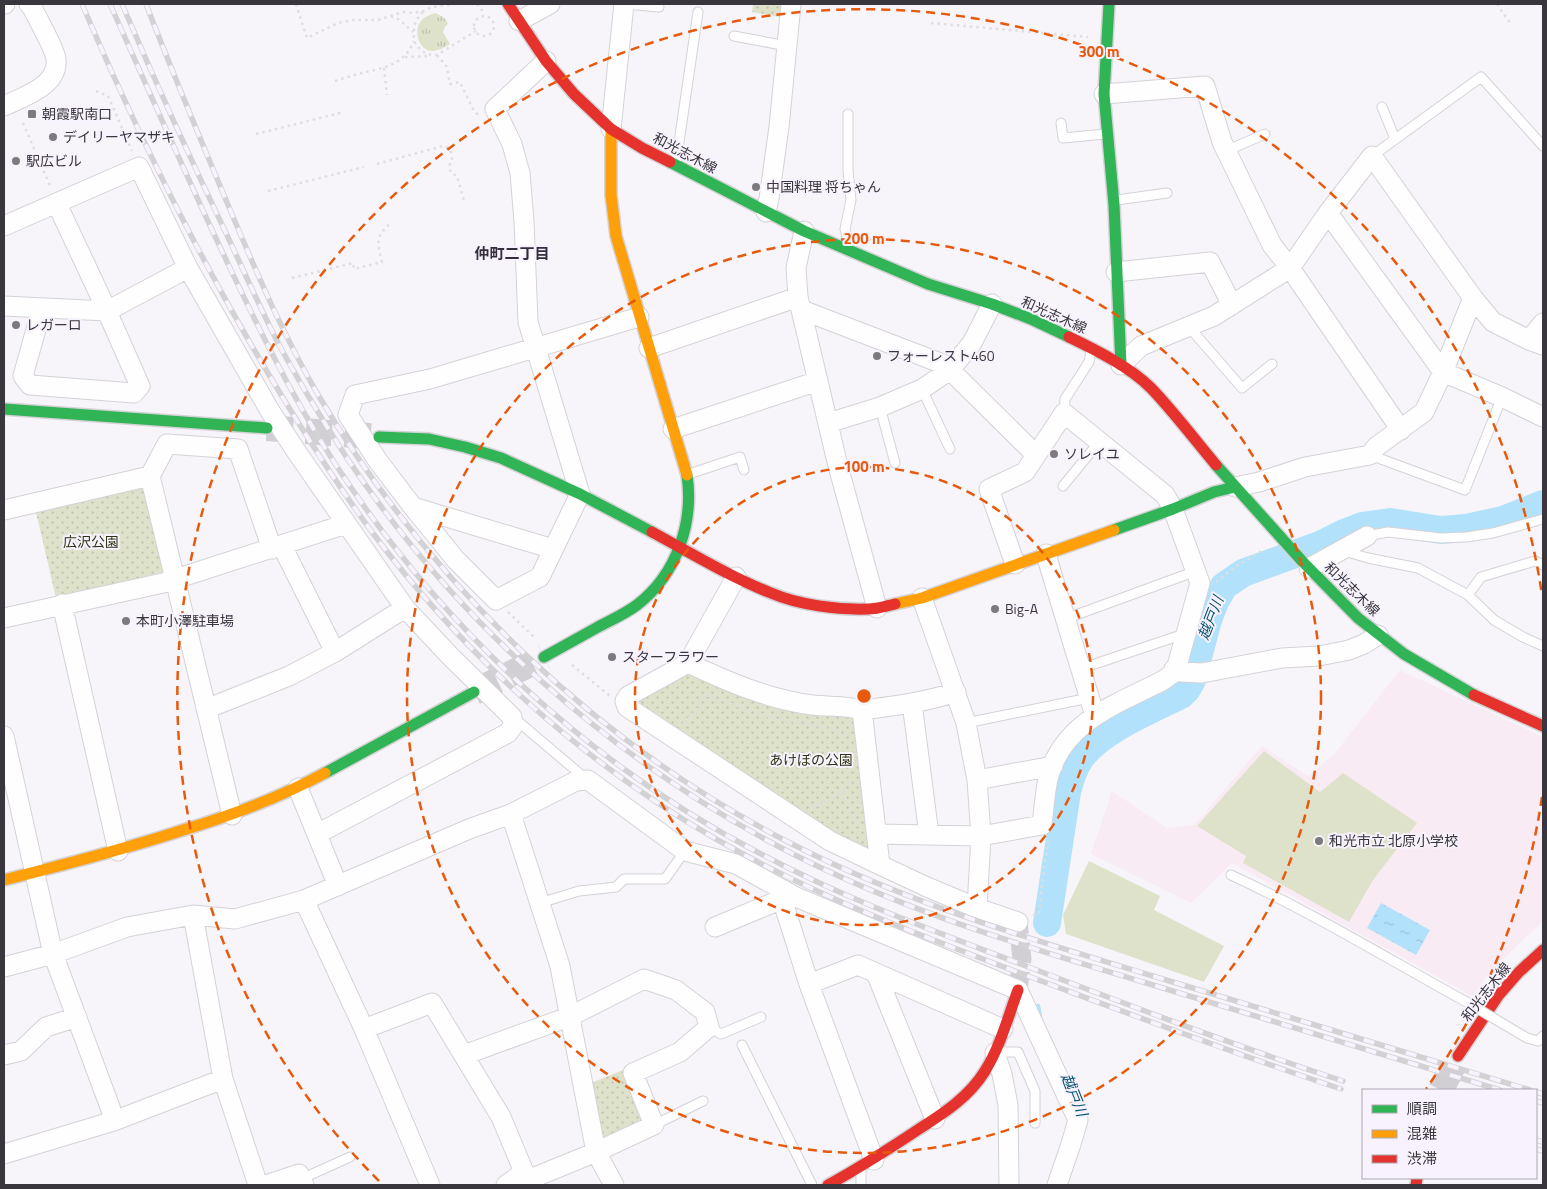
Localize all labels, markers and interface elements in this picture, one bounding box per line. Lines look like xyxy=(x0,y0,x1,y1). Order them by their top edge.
text: 300 m xyxy=(1078,40,1120,63)
place label: 朝霞駅南口 xyxy=(42,103,112,124)
marker: 朝霞駅南口 xyxy=(26,108,38,120)
place label: デイリーヤマザキ xyxy=(63,126,175,147)
street label: 和光志木線 xyxy=(649,127,721,178)
marker: デイリーヤマザキ xyxy=(47,131,59,143)
place label: 駅広ビル xyxy=(26,150,82,171)
marker: 駅広ビル xyxy=(10,155,22,167)
place label: 中国料理 将ちゃん xyxy=(766,176,881,197)
marker: 中国料理 将ちゃん xyxy=(750,181,762,193)
text: 200 m xyxy=(843,227,885,250)
district label: 仲町二丁目 xyxy=(474,242,550,265)
street label: 和光志木線 xyxy=(1018,291,1090,338)
place label: レガーロ xyxy=(26,314,82,335)
marker: レガーロ xyxy=(10,319,22,331)
place label: フォーレスト460 xyxy=(887,345,995,366)
marker: フォーレスト460 xyxy=(871,350,883,362)
place label: ソレイユ xyxy=(1064,443,1120,464)
marker: ソレイユ xyxy=(1048,448,1060,460)
text: 100 m xyxy=(843,455,885,478)
park label: 広沢公園 xyxy=(63,531,119,552)
street label: 和光志木線 xyxy=(1320,557,1385,621)
water label: 越戸川 xyxy=(1192,591,1230,643)
place label: Big-A xyxy=(1005,598,1039,619)
marker: Big-A xyxy=(989,603,1001,615)
place label: 本町小澤駐車場 xyxy=(136,610,234,631)
marker: 本町小澤駐車場 xyxy=(120,615,132,627)
place label: スターフラワー xyxy=(622,646,719,667)
marker: スターフラワー xyxy=(606,651,618,663)
centre of rings xyxy=(855,687,873,705)
park label: あけぼの公園 xyxy=(769,749,853,770)
place label: 和光市立 北原小学校 xyxy=(1329,830,1458,851)
marker: 和光市立 北原小学校 xyxy=(1313,835,1325,847)
street label: 和光志木線 xyxy=(1456,958,1515,1026)
water label: 越戸川 xyxy=(1055,1070,1094,1122)
legend xyxy=(1362,1089,1537,1179)
text: 順調 xyxy=(1407,1097,1437,1120)
text: 混雑 xyxy=(1407,1122,1437,1145)
text: 渋滞 xyxy=(1407,1147,1437,1170)

